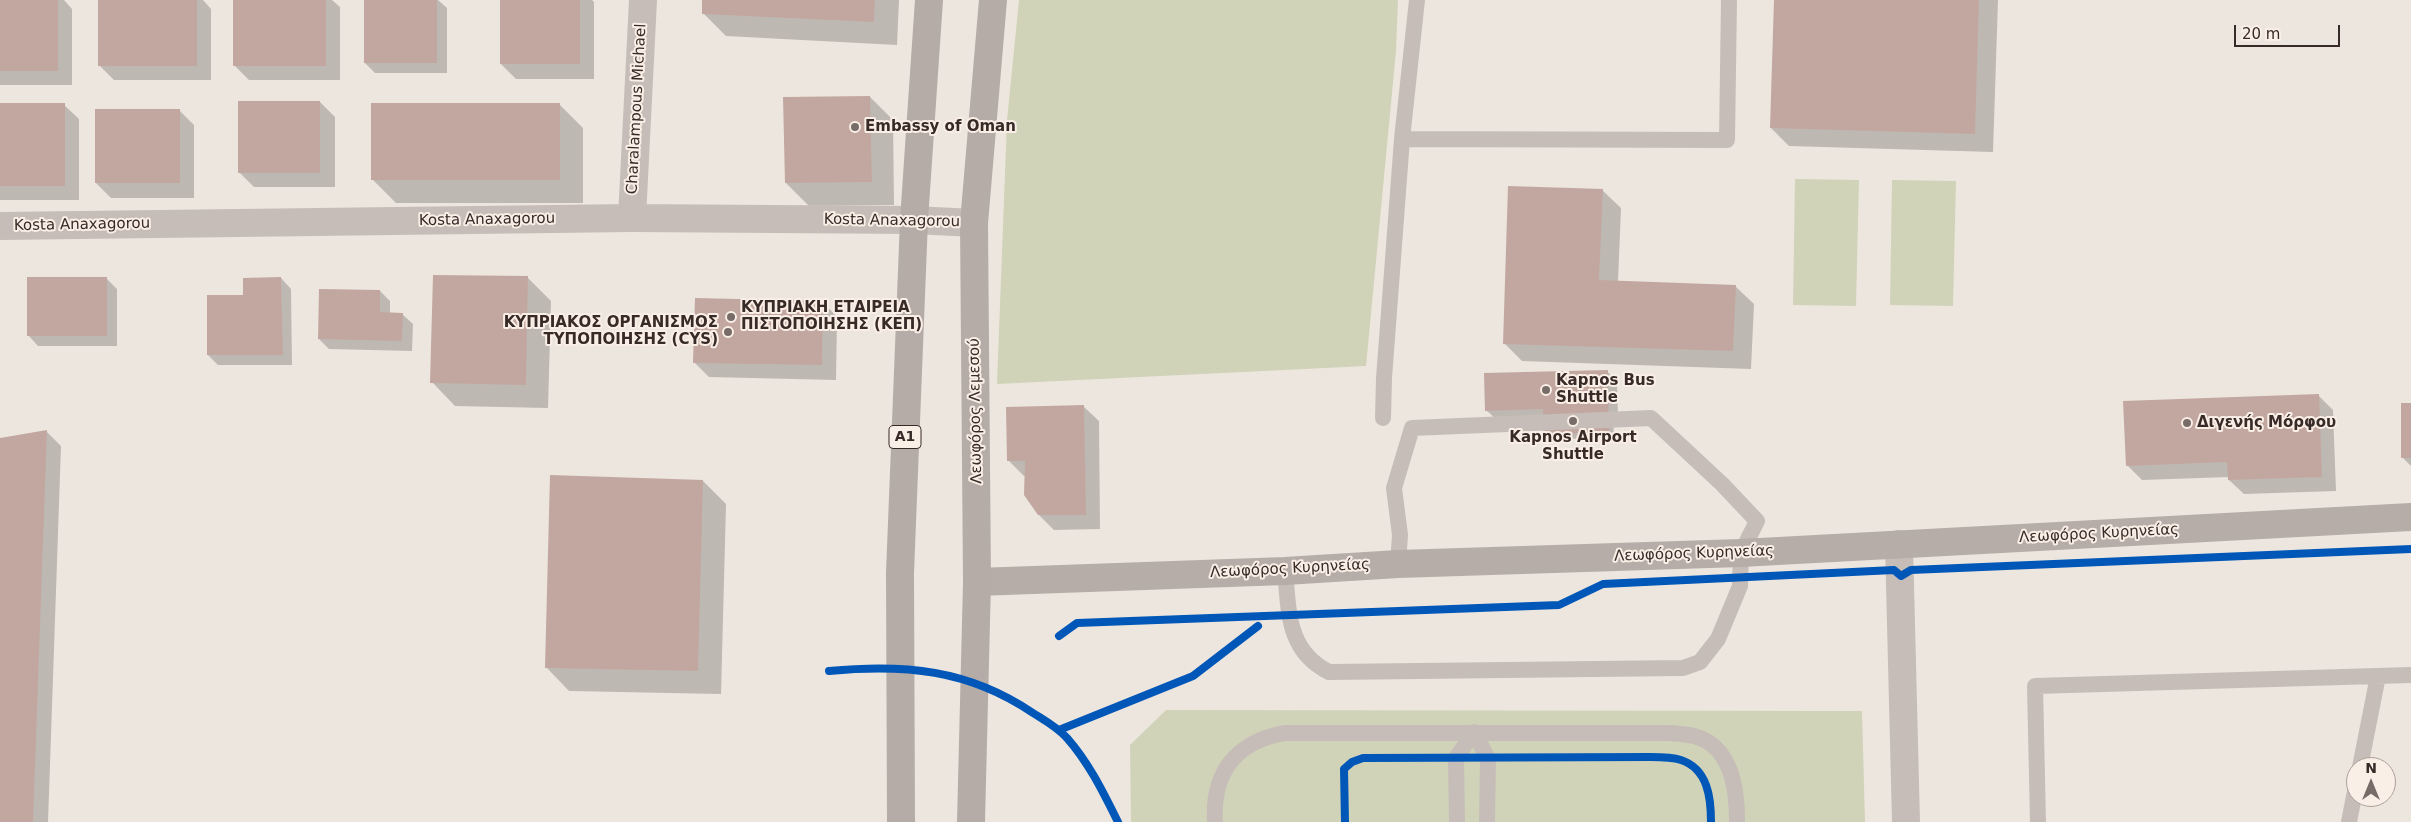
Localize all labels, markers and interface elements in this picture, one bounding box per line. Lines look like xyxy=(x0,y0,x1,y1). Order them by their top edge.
scale bar xyxy=(2236,15,2342,47)
street label: Charalampous Michael xyxy=(624,23,650,195)
text: 20 m xyxy=(2242,25,2280,43)
place label: Embassy of Oman xyxy=(865,118,1016,136)
marker: Embassy of Oman xyxy=(849,121,861,133)
street label: Kosta Anaxagorou xyxy=(419,210,555,230)
street label: Kosta Anaxagorou xyxy=(824,211,960,231)
street label: Kosta Anaxagorou xyxy=(14,215,150,235)
place label: ΚΥΠΡΙΑΚΗ ΕΤΑΙΡΕΙΑ ΠΙΣΤΟΠΟΙΗΣΗΣ (ΚΕΠ) xyxy=(741,299,922,334)
marker: ΚΥΠΡΙΑΚΗ ΕΤΑΙΡΕΙΑ ΠΙΣΤΟΠΟΙΗΣΗΣ (ΚΕΠ) xyxy=(725,311,737,323)
place label: ΚΥΠΡΙΑΚΟΣ ΟΡΓΑΝΙΣΜΟΣ ΤΥΠΟΠΟΙΗΣΗΣ (CYS) xyxy=(504,314,718,349)
marker: ΚΥΠΡΙΑΚΟΣ ΟΡΓΑΝΙΣΜΟΣ ΤΥΠΟΠΟΙΗΣΗΣ (CYS) xyxy=(722,326,734,338)
street label: Λεωφόρος Λεμεσού xyxy=(966,338,986,484)
place label: Kapnos Bus Shuttle xyxy=(1556,372,1655,407)
marker: Kapnos Bus Shuttle xyxy=(1540,384,1552,396)
place label: Διγενής Μόρφου xyxy=(2197,414,2336,432)
marker: Kapnos Airport Shuttle xyxy=(1567,415,1579,427)
marker: Διγενής Μόρφου xyxy=(2181,417,2193,429)
road number: A1 xyxy=(889,426,921,448)
place label: Kapnos Airport Shuttle xyxy=(1509,429,1637,464)
street label: Λεωφόρος Κυρηνείας xyxy=(2019,521,2179,547)
street label: Λεωφόρος Κυρηνείας xyxy=(1614,542,1774,566)
street label: Λεωφόρος Κυρηνείας xyxy=(1210,556,1370,582)
north arrow xyxy=(2346,757,2396,807)
text: N xyxy=(2365,760,2377,776)

